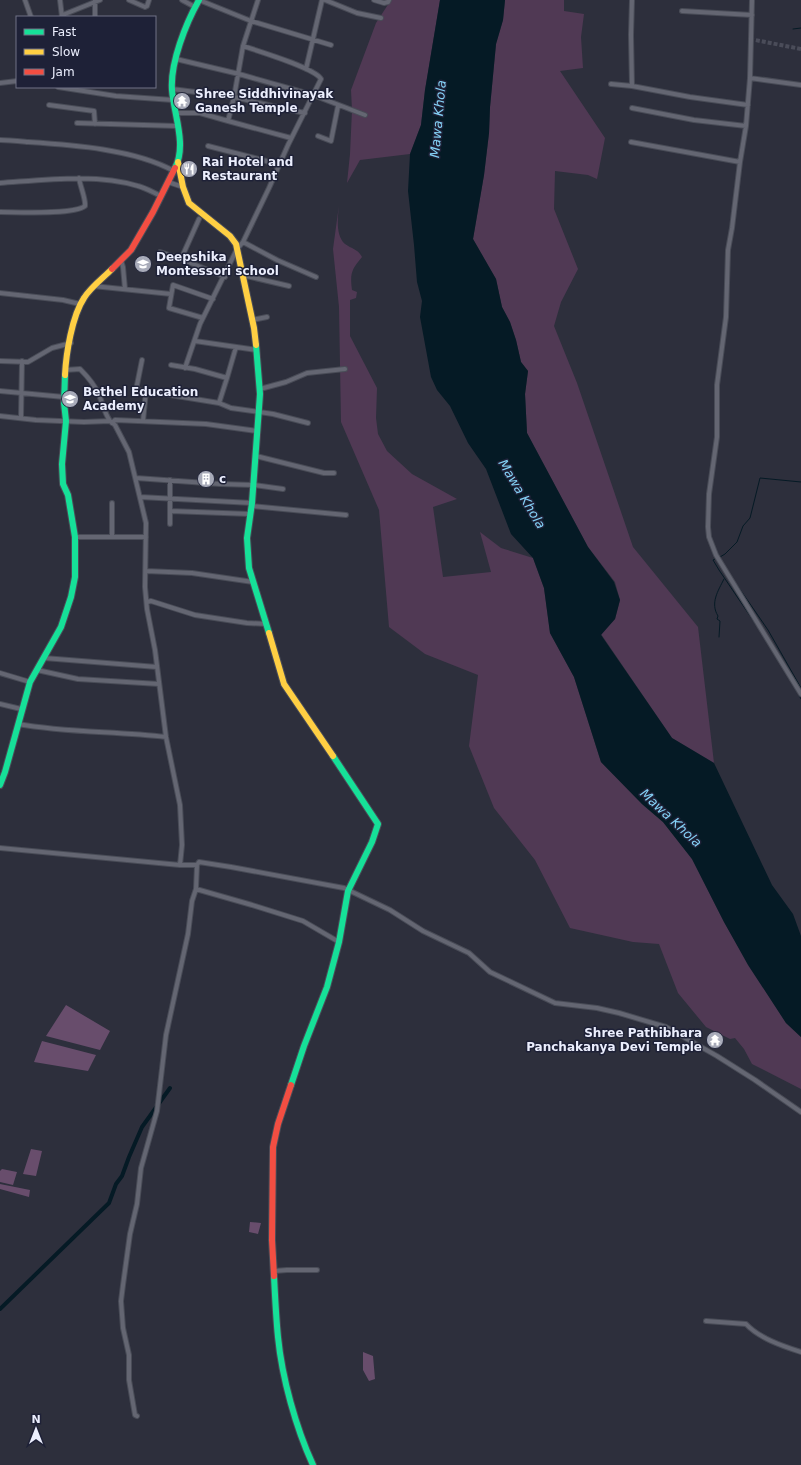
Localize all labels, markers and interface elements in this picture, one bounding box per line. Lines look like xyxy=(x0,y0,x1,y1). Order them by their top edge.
legend xyxy=(16,16,156,88)
text: Fast xyxy=(52,25,76,39)
text: Slow xyxy=(52,45,80,59)
text: Jam xyxy=(51,65,75,79)
water label: Mawa Khola xyxy=(427,79,449,159)
place label: Shree Siddhivinayak Ganesh Temple xyxy=(195,87,334,115)
temple icon: Shree Siddhivinayak Ganesh Temple xyxy=(172,91,192,111)
place label: Rai Hotel and Restaurant xyxy=(202,155,293,183)
restaurant icon: Rai Hotel and Restaurant xyxy=(179,159,199,179)
place label: Deepshika Montessori school xyxy=(156,250,279,278)
school or university icon: Deepshika Montessori school xyxy=(133,254,153,274)
place label: Bethel Education Academy xyxy=(83,385,198,413)
school or university icon: Bethel Education Academy xyxy=(60,389,80,409)
water label: Mawa Khola xyxy=(495,457,549,531)
building icon: c xyxy=(196,469,216,489)
place label: c xyxy=(219,472,226,486)
water label: Mawa Khola xyxy=(637,786,705,850)
place label: Shree Pathibhara Panchakanya Devi Temple xyxy=(526,1026,702,1054)
temple icon: Shree Pathibhara Panchakanya Devi Temple xyxy=(705,1030,725,1050)
north arrow xyxy=(16,1409,56,1449)
text: N xyxy=(31,1413,41,1426)

